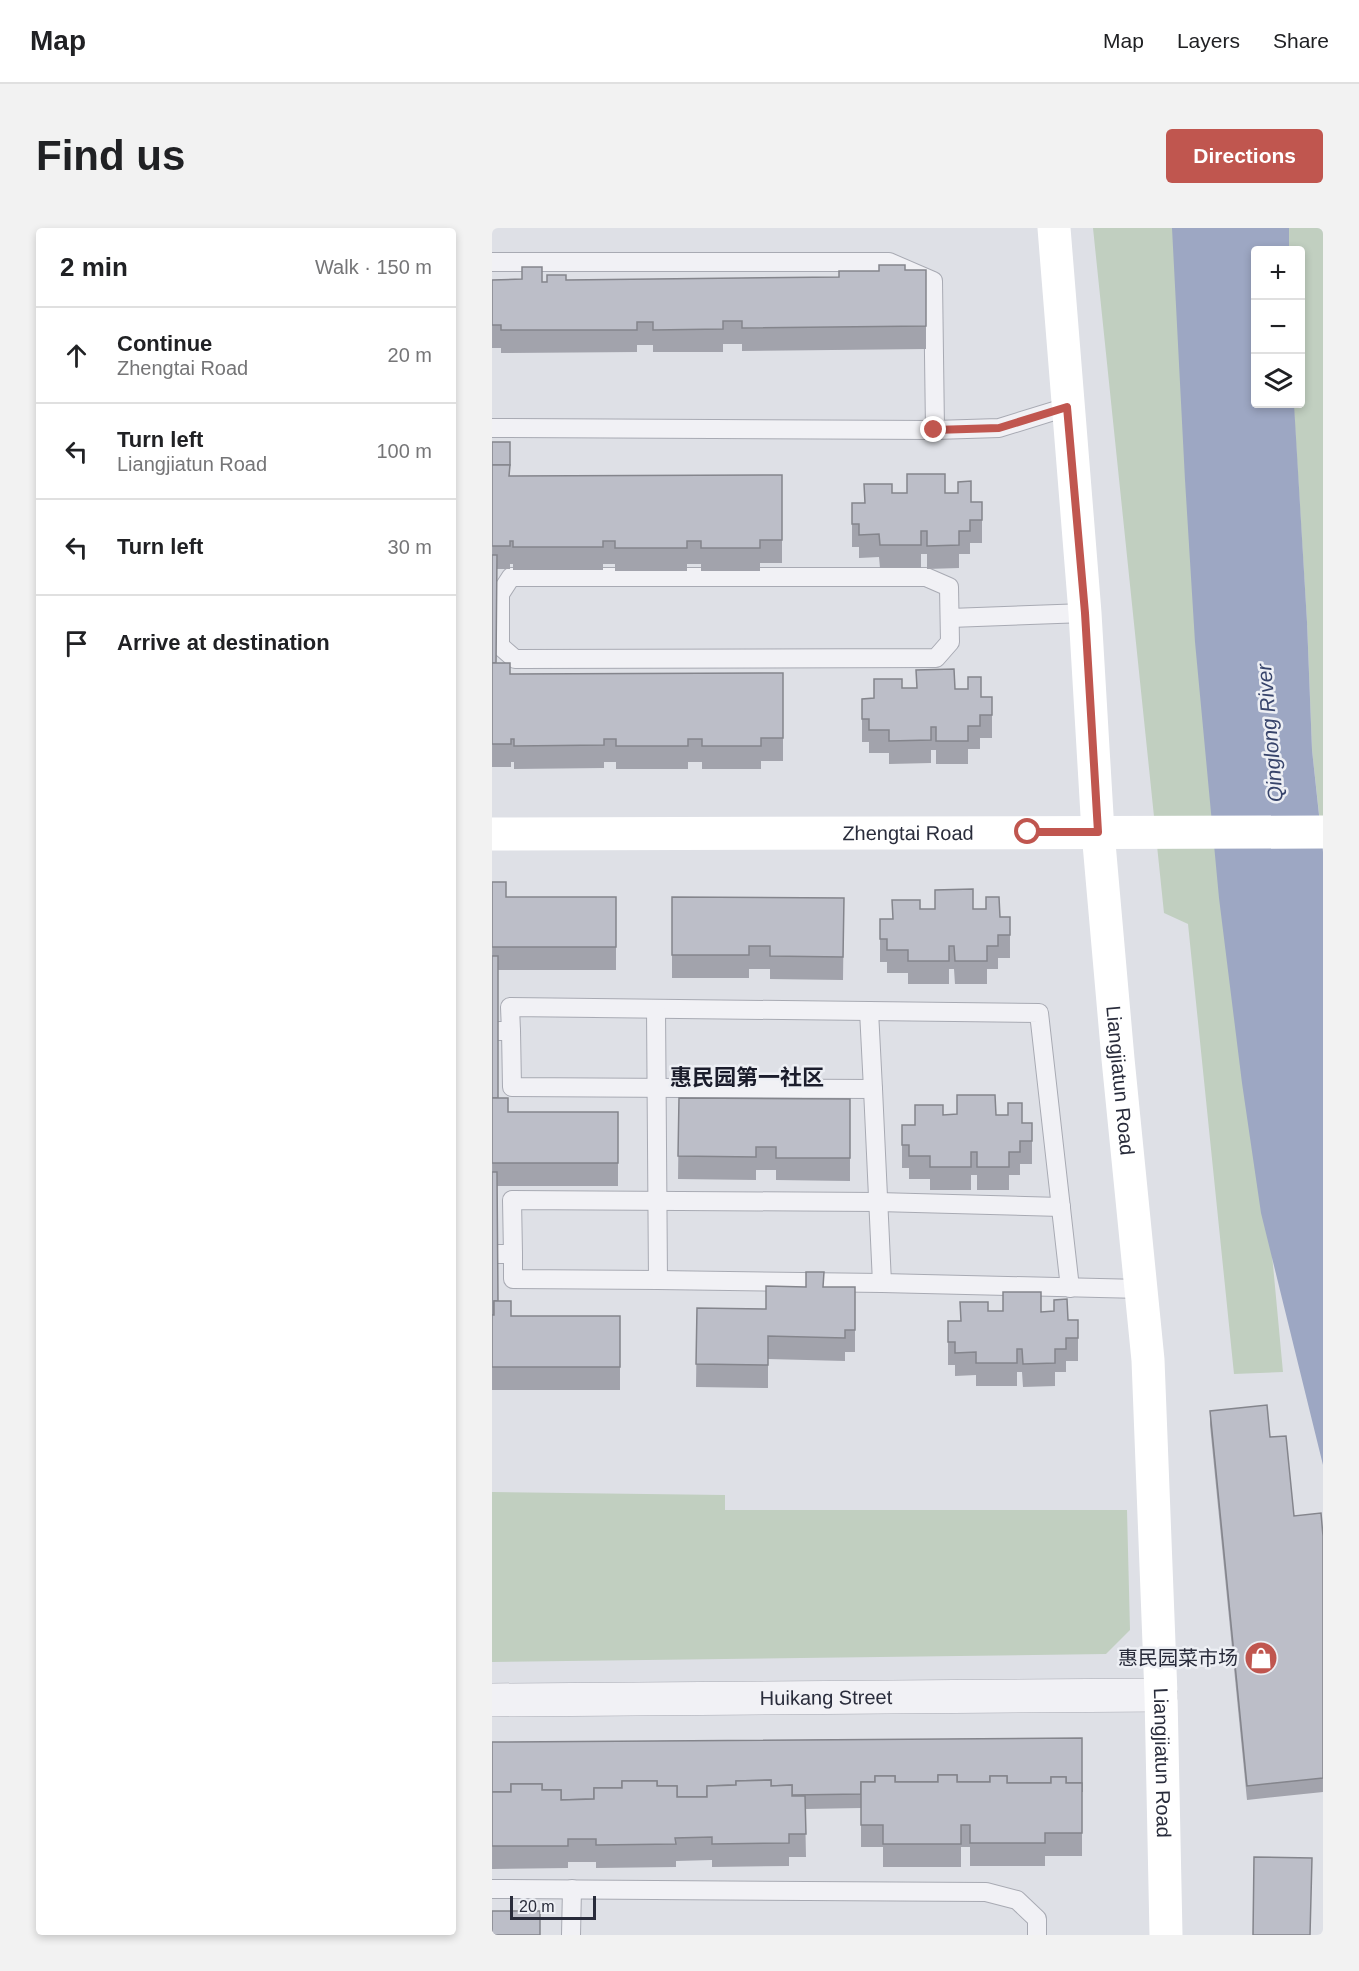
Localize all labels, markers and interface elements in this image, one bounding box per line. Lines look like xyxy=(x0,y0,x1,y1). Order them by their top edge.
text: Map xyxy=(30,25,86,56)
text: Map xyxy=(1103,29,1144,52)
text: Layers xyxy=(1177,29,1240,52)
text: Share xyxy=(1273,29,1329,52)
button: Directions xyxy=(1166,129,1323,183)
text: Find us xyxy=(36,132,185,179)
map controls xyxy=(1251,246,1305,408)
button: + xyxy=(1251,246,1305,300)
text: 2 min xyxy=(60,252,128,282)
text: Walk · 150 m xyxy=(315,256,432,278)
button: − xyxy=(1251,300,1305,354)
text: Continue xyxy=(117,331,212,356)
icon: ahead xyxy=(60,339,93,372)
text: 20 m xyxy=(388,344,432,366)
button: layers xyxy=(1251,354,1305,408)
text: Zhengtai Road xyxy=(117,357,248,379)
route end xyxy=(920,416,946,442)
text: Turn left xyxy=(117,427,203,452)
icon: left xyxy=(60,435,93,468)
text: 100 m xyxy=(376,440,432,462)
text: Liangjiatun Road xyxy=(117,453,267,475)
icon: left xyxy=(60,531,93,564)
text: Turn left xyxy=(117,534,203,559)
text: 30 m xyxy=(388,536,432,558)
icon: arrive xyxy=(60,627,93,660)
text: Arrive at destination xyxy=(117,630,330,655)
water label: Qinglong River xyxy=(1252,662,1287,803)
route start xyxy=(1014,818,1040,844)
street label: Zhengtai Road xyxy=(842,822,974,844)
street label: Liangjiatun Road xyxy=(1102,1005,1139,1156)
district label: 惠民园第一社区 xyxy=(670,1065,824,1090)
shop icon: 惠民园菜市场 xyxy=(1243,1640,1279,1676)
place label: 惠民园菜市场 xyxy=(1118,1647,1238,1669)
street label: Huikang Street xyxy=(760,1686,893,1709)
street label: Liangjiatun Road xyxy=(1150,1687,1175,1838)
scale bar xyxy=(510,1893,596,1920)
text: 20 m xyxy=(519,1898,555,1915)

